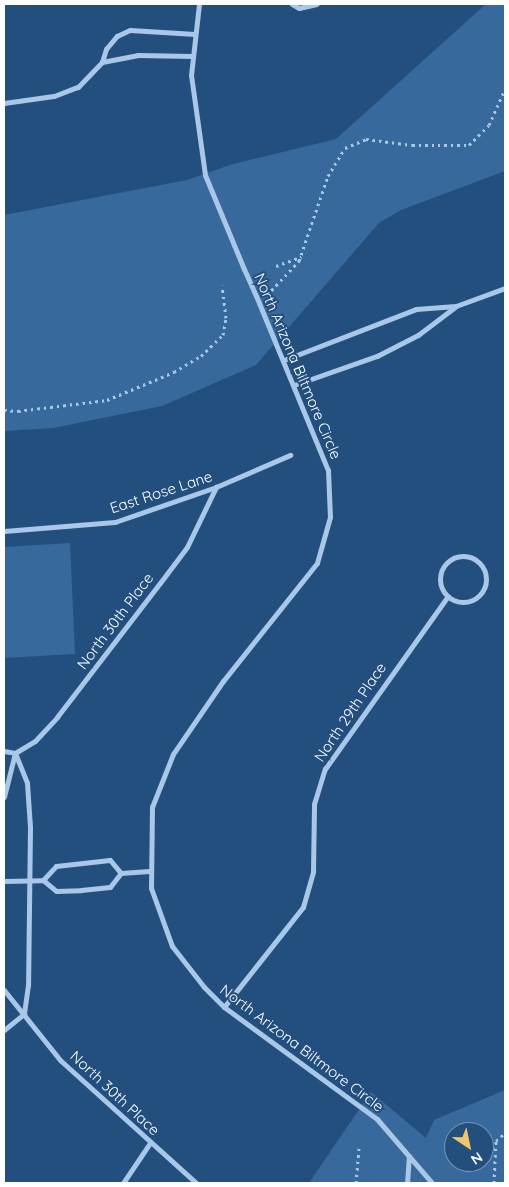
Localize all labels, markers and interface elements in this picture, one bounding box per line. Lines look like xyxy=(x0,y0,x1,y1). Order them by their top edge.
street label: North Arizona Biltmore Circle xyxy=(251,270,345,462)
street label: East Rose Lane xyxy=(107,467,215,517)
street label: North 30th Place xyxy=(73,569,157,673)
street label: North 29th Place xyxy=(310,659,390,765)
street label: North Arizona Biltmore Circle xyxy=(217,981,387,1115)
street label: North 30th Place xyxy=(67,1047,163,1139)
north arrow xyxy=(444,1122,494,1172)
text: N xyxy=(468,1148,486,1169)

